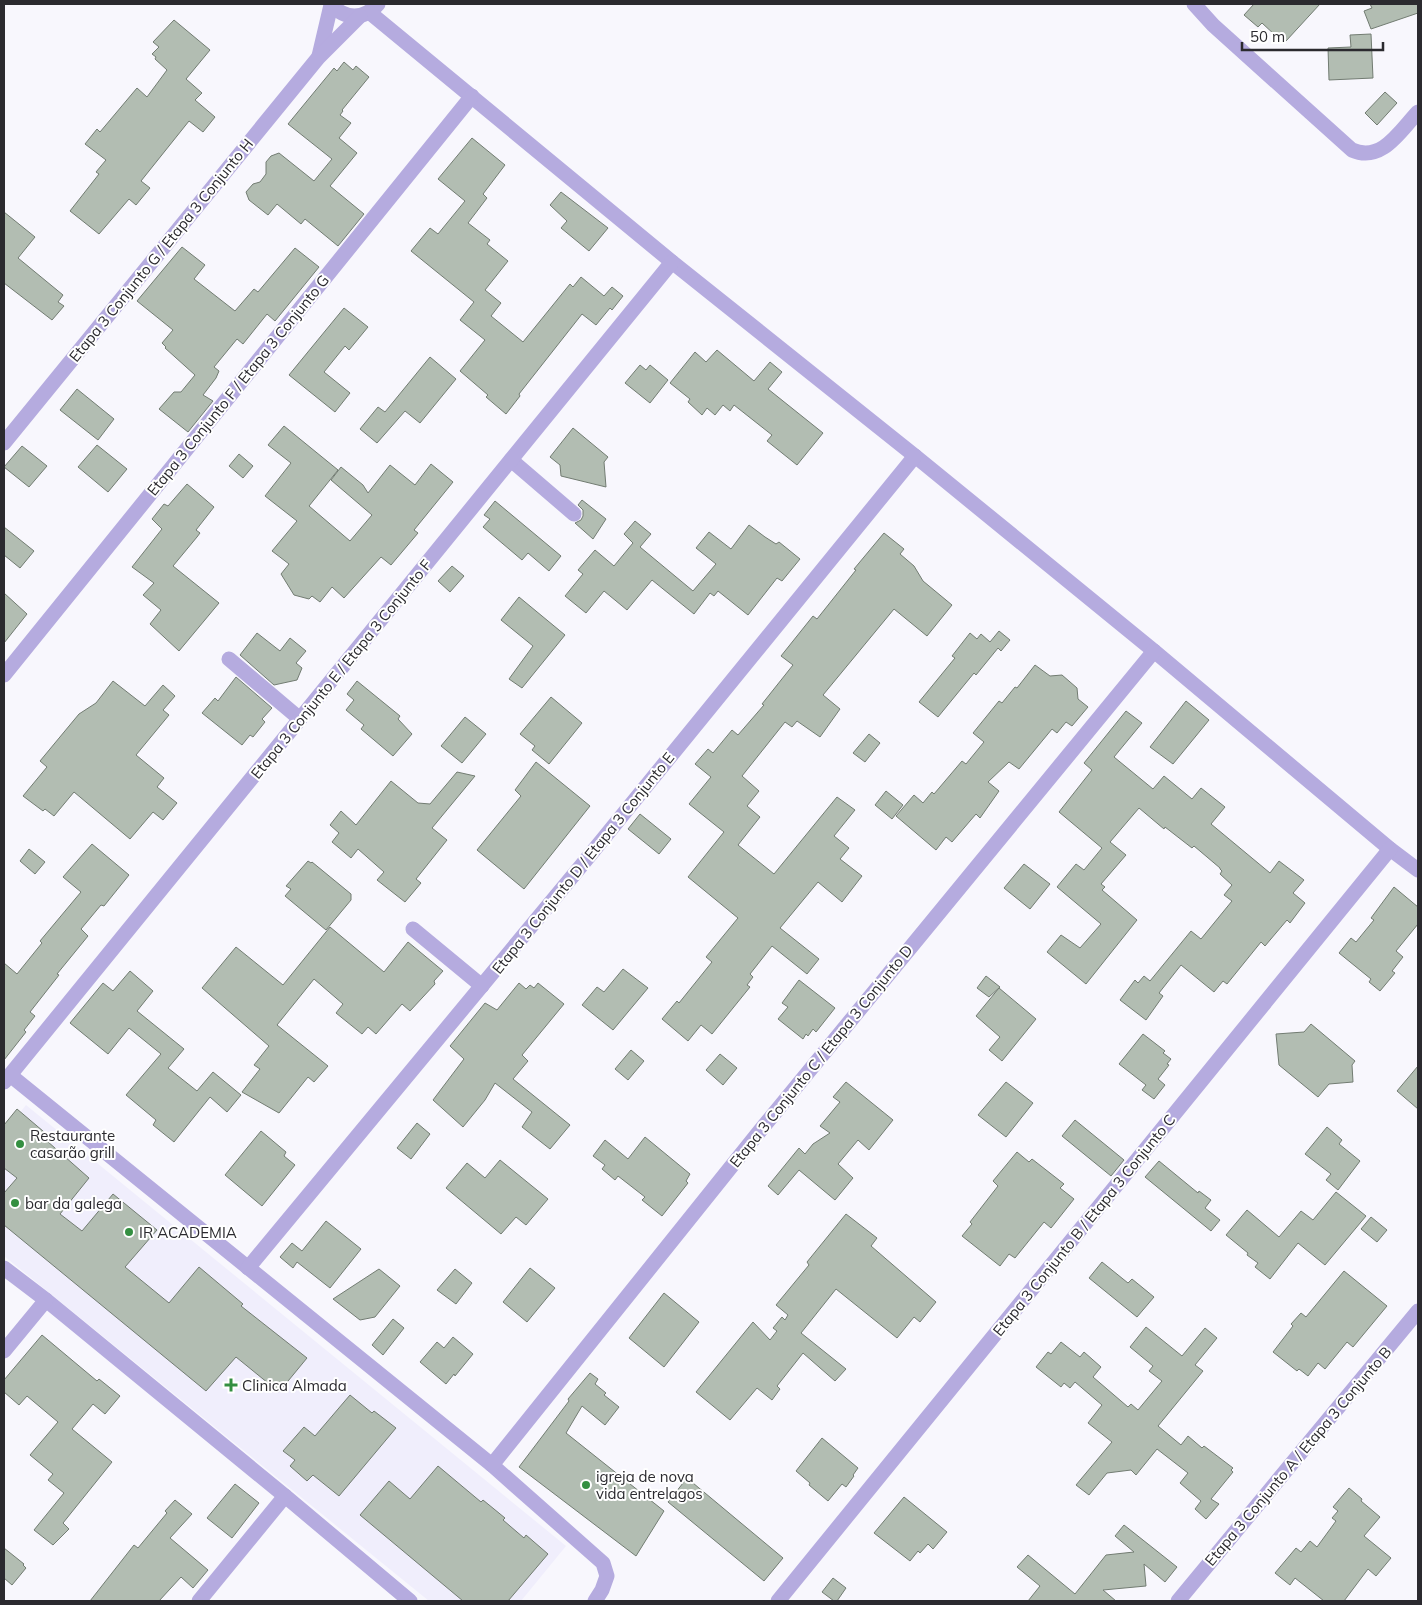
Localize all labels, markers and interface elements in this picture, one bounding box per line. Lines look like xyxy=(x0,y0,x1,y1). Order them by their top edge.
scale bar xyxy=(1242,20,1383,52)
text: 50 m xyxy=(1250,27,1285,46)
street label: Etapa 3 Conjunto G / Etapa 3 Conjunto H xyxy=(65,135,257,365)
street label: Etapa 3 Conjunto F / Etapa 3 Conjunto G xyxy=(143,271,333,499)
street label: Etapa 3 Conjunto E / Etapa 3 Conjunto F xyxy=(247,556,435,782)
street label: Etapa 3 Conjunto D / Etapa 3 Conjunto E xyxy=(488,748,678,978)
street label: Etapa 3 Conjunto C / Etapa 3 Conjunto D xyxy=(725,941,917,1171)
street label: Etapa 3 Conjunto B / Etapa 3 Conjunto C xyxy=(989,1110,1179,1340)
place label: Restaurante casarão grill xyxy=(30,1126,115,1162)
marker: Restaurante casarão grill xyxy=(14,1138,26,1150)
place label: bar da galega xyxy=(25,1194,122,1213)
marker: bar da galega xyxy=(9,1197,21,1209)
place label: IR ACADEMIA xyxy=(139,1223,237,1242)
marker: IR ACADEMIA xyxy=(123,1226,135,1238)
street label: Etapa 3 Conjunto A / Etapa 3 Conjunto B xyxy=(1201,1342,1395,1570)
place label: Clinica Almada xyxy=(242,1376,347,1395)
marker: Clinica Almada xyxy=(224,1378,238,1392)
place label: igreja de nova vida entrelagos xyxy=(596,1467,703,1503)
marker: igreja de nova vida entrelagos xyxy=(580,1479,592,1491)

